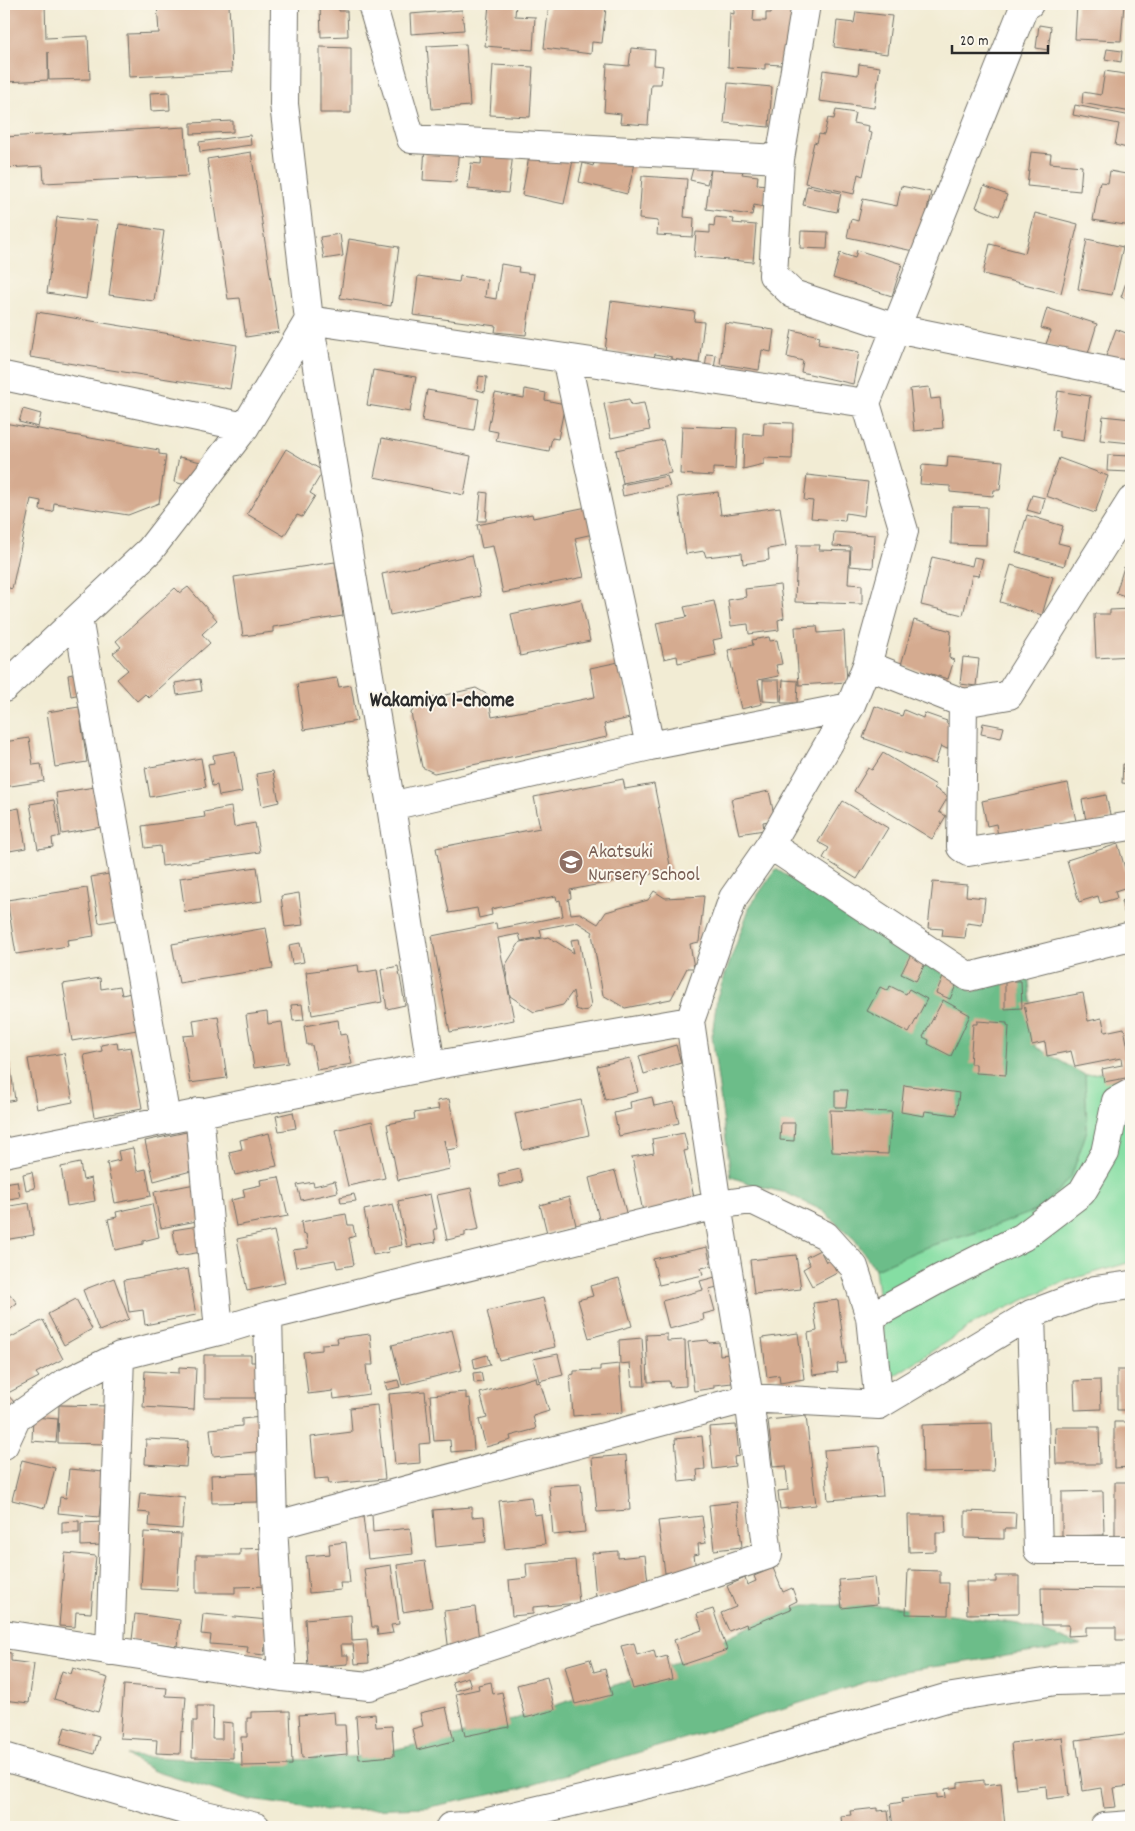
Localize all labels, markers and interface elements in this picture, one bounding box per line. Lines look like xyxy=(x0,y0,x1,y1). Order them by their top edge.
scale bar xyxy=(952,22,1049,54)
text: 20 m xyxy=(960,31,988,53)
district label: Wakamiya 1-chome xyxy=(370,687,514,717)
place label: Akatsuki Nursery School xyxy=(588,839,700,890)
school or university icon: Akatsuki Nursery School xyxy=(558,849,584,875)

